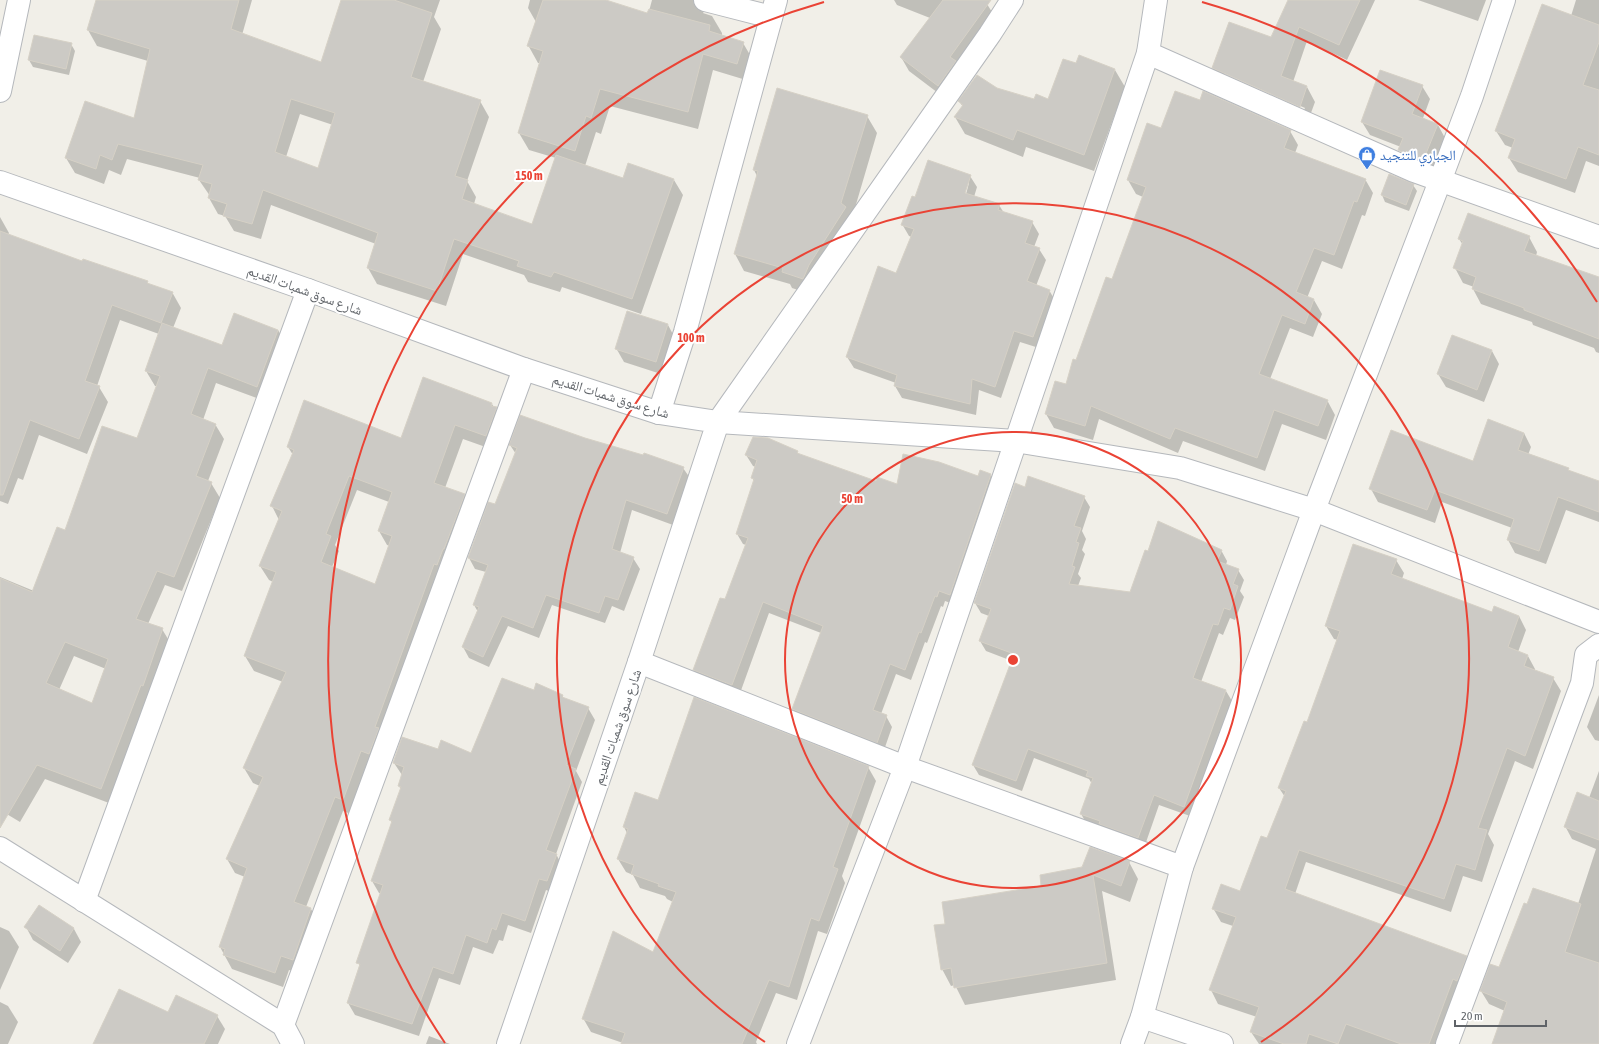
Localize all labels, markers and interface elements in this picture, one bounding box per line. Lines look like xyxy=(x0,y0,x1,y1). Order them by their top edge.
shop icon: الجباري للتنجيد xyxy=(1357,145,1377,170)
place label: الجباري للتنجيد xyxy=(1380,147,1456,167)
text: 150 m xyxy=(515,169,543,183)
street label: شارع سوق شمبات القديم xyxy=(245,262,365,320)
text: 100 m xyxy=(677,331,705,345)
street label: شارع سوق شمبات القديم xyxy=(550,371,671,423)
text: 50 m xyxy=(841,492,863,506)
centre of rings xyxy=(1006,653,1020,667)
street label: شارع سوق شمبات القديم xyxy=(590,667,646,788)
scale bar xyxy=(1455,1002,1546,1028)
text: 20 m xyxy=(1461,1009,1483,1023)

